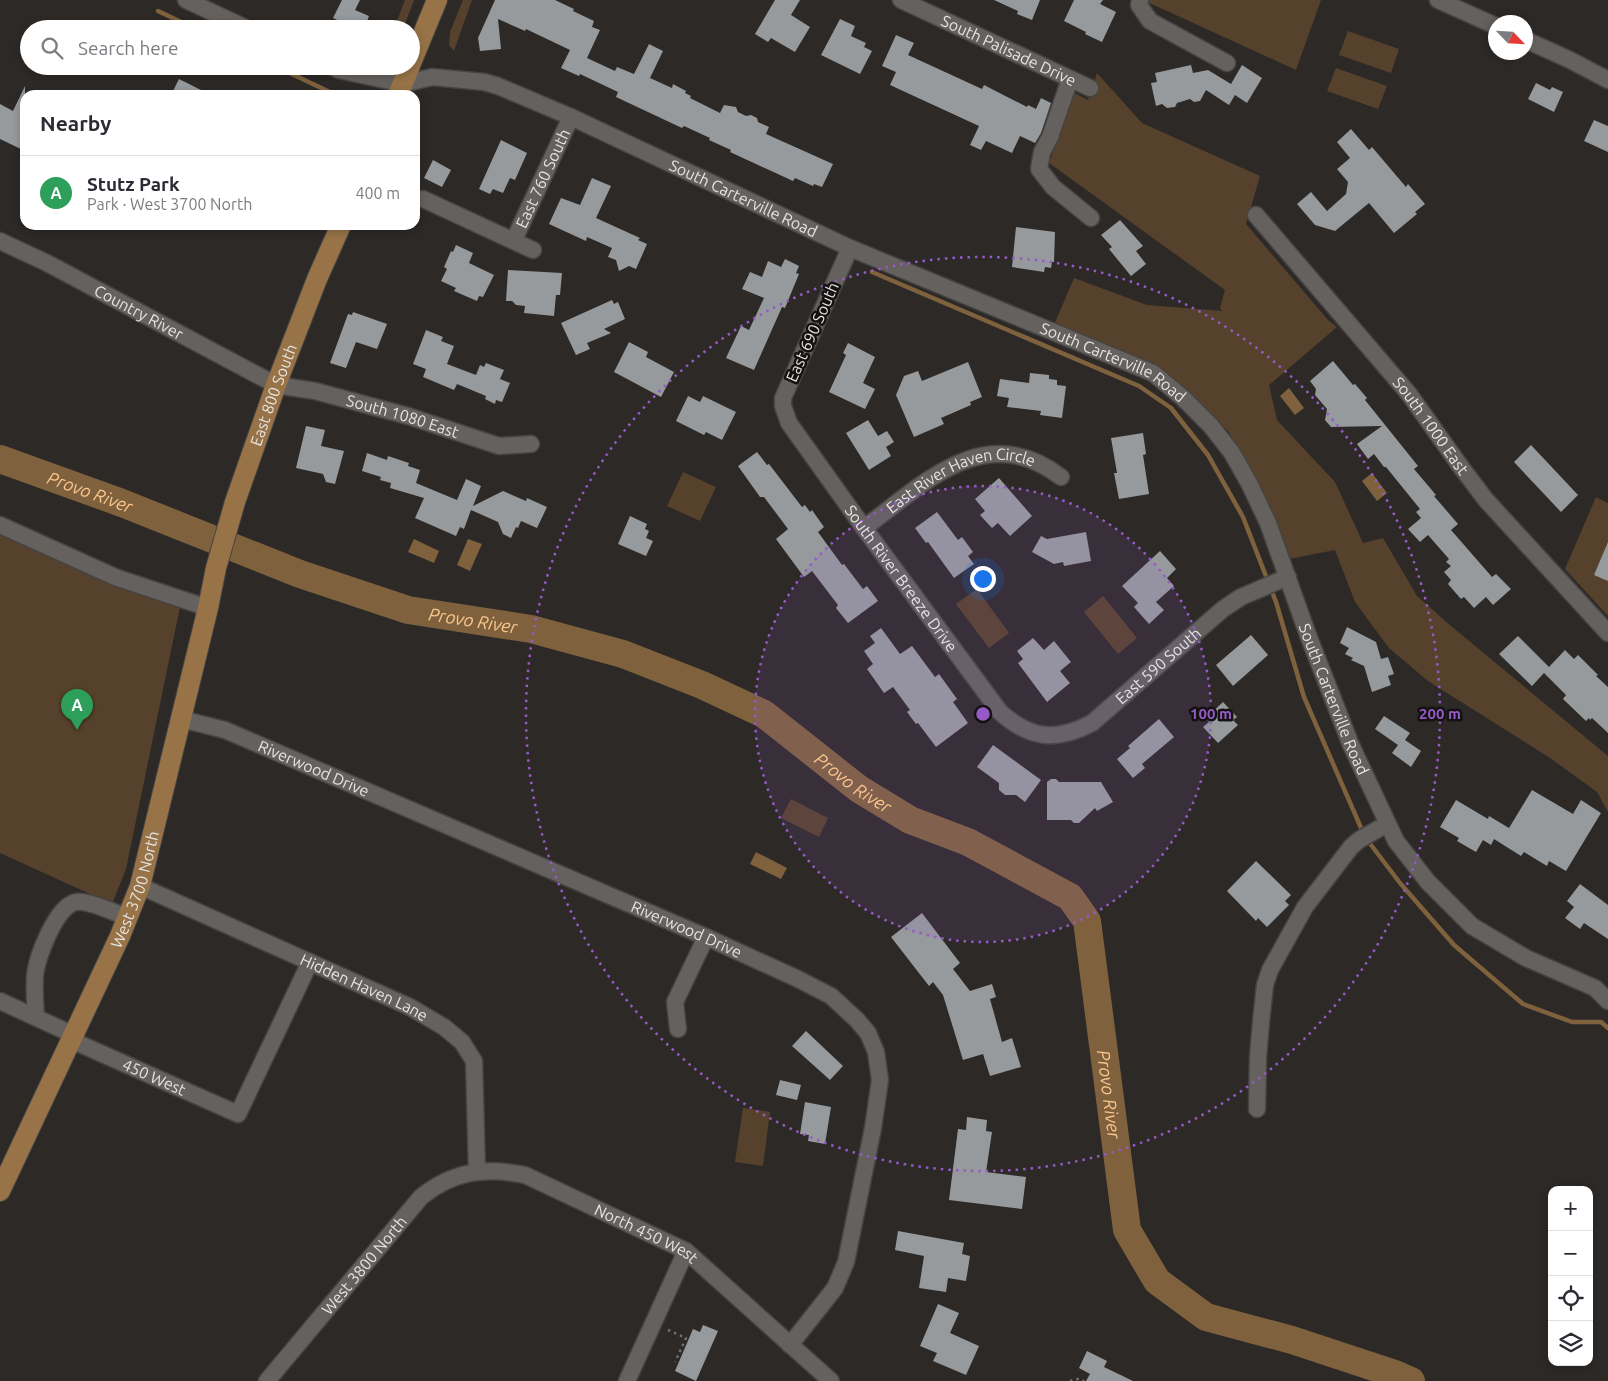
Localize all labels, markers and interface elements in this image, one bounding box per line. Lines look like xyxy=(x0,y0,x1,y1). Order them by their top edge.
street label: South Palisade Drive xyxy=(939,11,1079,89)
north arrow xyxy=(1488,15,1533,60)
search box xyxy=(20,20,420,75)
icon: search xyxy=(38,34,66,62)
text: Search here xyxy=(78,37,178,59)
text: Nearby xyxy=(40,111,111,135)
street label: East 760 South xyxy=(512,126,573,231)
street label: South Carterville Road xyxy=(667,156,820,240)
text: Stutz Park xyxy=(87,173,180,195)
text: A xyxy=(50,184,62,202)
text: 400 m xyxy=(355,184,400,202)
text: Park · West 3700 North xyxy=(87,195,252,213)
street label: East 690 South xyxy=(782,279,842,385)
street label: Country River xyxy=(91,281,186,343)
street label: South Carterville Road xyxy=(1038,319,1190,406)
street label: East 800 South xyxy=(246,341,300,448)
street label: South 1000 East xyxy=(1389,373,1473,479)
street label: South 1080 East xyxy=(345,391,462,441)
street label: East River Haven Circle xyxy=(882,445,1038,517)
water label: Provo River xyxy=(45,467,137,517)
street label: South River Breeze Drive xyxy=(841,501,961,655)
your location xyxy=(970,566,996,592)
water label: Provo River xyxy=(427,603,520,637)
street label: South Carterville Road xyxy=(1296,621,1373,777)
street label: East 590 South xyxy=(1112,624,1204,708)
pin: A xyxy=(61,689,93,730)
centre of rings xyxy=(974,705,992,723)
text: 100 m xyxy=(1190,705,1232,722)
text: 200 m xyxy=(1419,705,1461,722)
street label: Riverwood Drive xyxy=(256,736,372,800)
water label: Provo River xyxy=(811,748,896,817)
street label: West 3700 North xyxy=(107,829,162,951)
street label: Riverwood Drive xyxy=(629,897,745,961)
street label: Hidden Haven Lane xyxy=(298,950,431,1025)
water label: Provo River xyxy=(1094,1049,1125,1141)
street label: 450 West xyxy=(120,1055,189,1099)
map controls xyxy=(1548,1186,1593,1366)
button: + xyxy=(1548,1186,1593,1231)
street label: North 450 West xyxy=(592,1200,702,1267)
street label: West 3800 North xyxy=(318,1212,410,1318)
button: − xyxy=(1548,1231,1593,1276)
button: locate xyxy=(1548,1276,1593,1321)
button: layers xyxy=(1548,1321,1593,1366)

